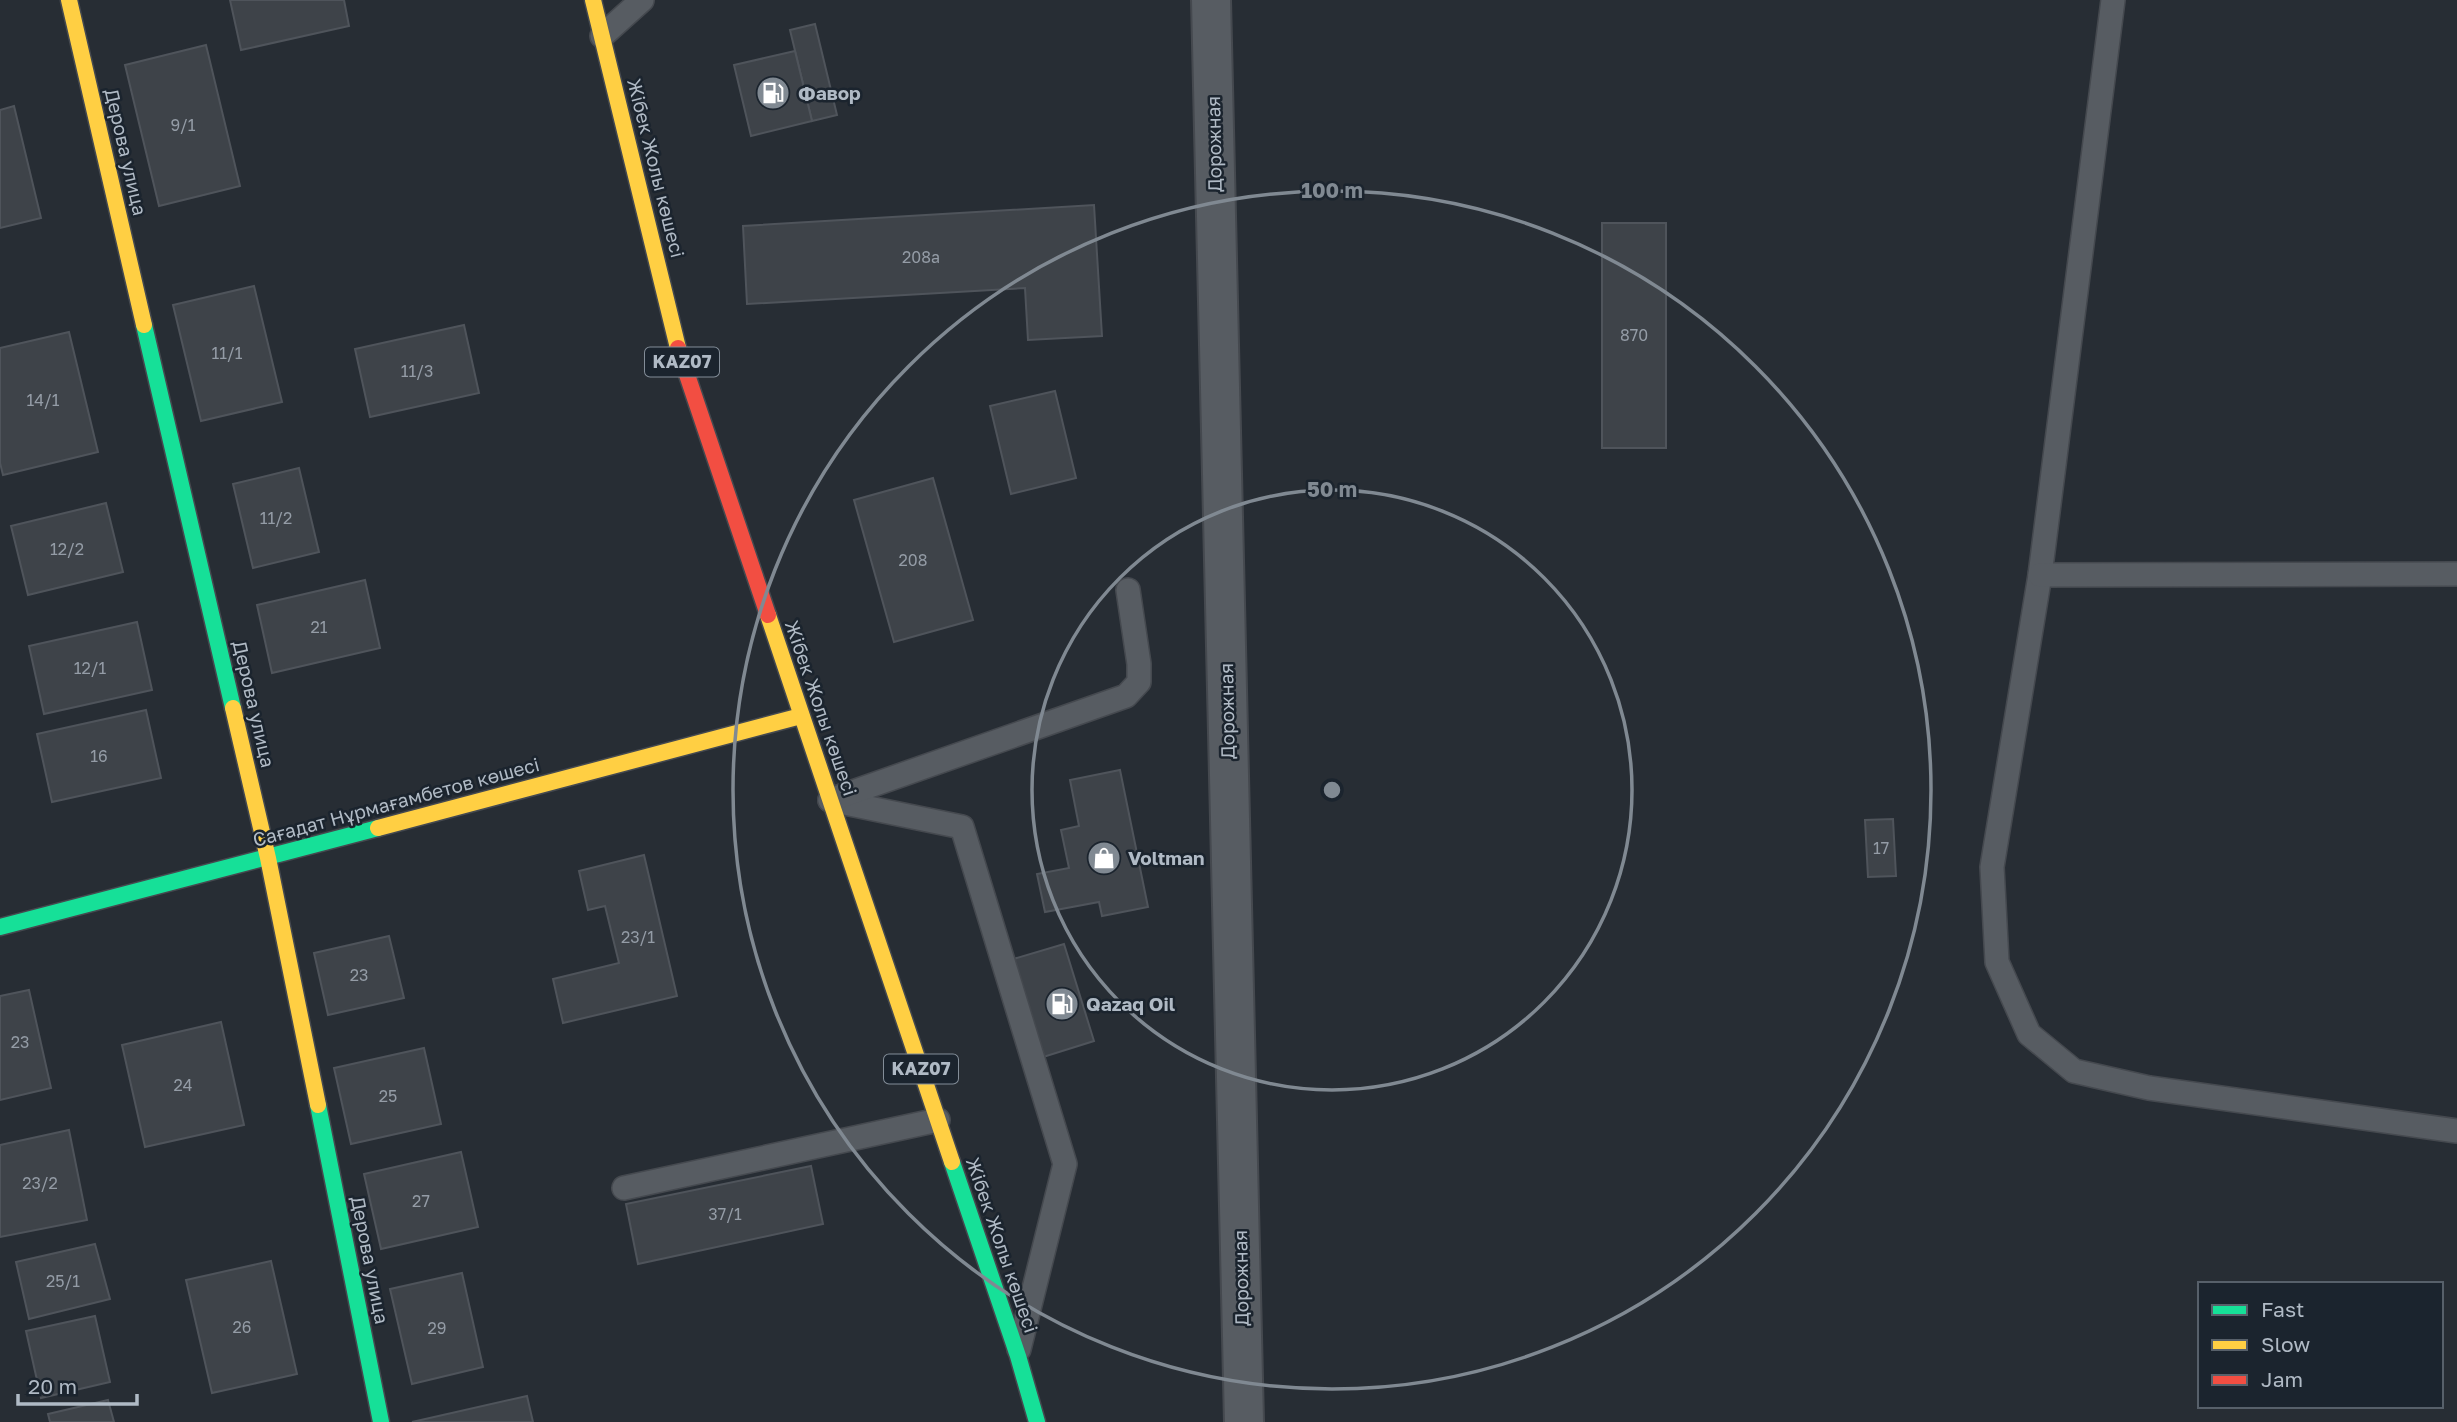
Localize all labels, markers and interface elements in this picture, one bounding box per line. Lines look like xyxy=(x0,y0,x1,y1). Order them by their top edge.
fuel station icon: Фавор xyxy=(754,74,792,112)
street label: Жібек Жолы көшесі xyxy=(623,76,690,260)
place label: Фавор xyxy=(798,81,861,104)
street label: Дерова улица xyxy=(101,86,152,218)
street label: Дорожная xyxy=(1201,96,1226,192)
house number: 9/1 xyxy=(170,115,196,135)
text: 100 m xyxy=(1301,177,1363,203)
house number: 208а xyxy=(902,247,940,267)
house number: 870 xyxy=(1620,325,1648,345)
house number: 11/1 xyxy=(212,343,243,363)
road number: KAZ07 xyxy=(645,348,719,376)
house number: 11/3 xyxy=(401,361,433,381)
house number: 14/1 xyxy=(27,390,60,410)
text: 50 m xyxy=(1307,476,1357,502)
house number: 11/2 xyxy=(260,508,292,528)
house number: 12/2 xyxy=(50,539,84,559)
house number: 208 xyxy=(899,550,927,570)
house number: 21 xyxy=(310,617,328,637)
street label: Жібек Жолы көшесі xyxy=(781,617,862,799)
street label: Дерова улица xyxy=(229,638,280,770)
house number: 12/1 xyxy=(74,658,106,678)
street label: Дорожная xyxy=(1214,663,1239,759)
house number: 16 xyxy=(90,746,108,766)
street label: Сағадат Нұрмағамбетов көшесі xyxy=(250,752,542,851)
centre of rings xyxy=(1320,778,1344,802)
house number: 17 xyxy=(1873,838,1889,858)
shop icon: Voltman xyxy=(1085,839,1123,877)
place label: Voltman xyxy=(1128,846,1204,869)
house number: 23/1 xyxy=(621,927,655,947)
house number: 23 xyxy=(350,965,368,985)
fuel station icon: Qazaq Oil xyxy=(1043,985,1081,1023)
place label: Qazaq Oil xyxy=(1086,992,1175,1015)
house number: 23 xyxy=(11,1032,29,1052)
road number: KAZ07 xyxy=(884,1054,958,1084)
house number: 24 xyxy=(173,1075,193,1095)
house number: 25 xyxy=(379,1086,397,1106)
street label: Жібек Жолы көшесі xyxy=(962,1154,1043,1336)
house number: 23/2 xyxy=(22,1173,58,1193)
house number: 27 xyxy=(412,1191,430,1211)
street label: Дерова улица xyxy=(347,1194,394,1326)
house number: 37/1 xyxy=(708,1204,742,1224)
street label: Дорожная xyxy=(1228,1230,1253,1326)
house number: 25/1 xyxy=(46,1271,80,1291)
legend xyxy=(2198,1282,2443,1408)
text: Fast xyxy=(2261,1296,2304,1322)
house number: 26 xyxy=(233,1317,251,1337)
house number: 29 xyxy=(428,1318,446,1338)
text: Slow xyxy=(2261,1331,2310,1357)
scale bar xyxy=(18,1362,136,1406)
text: Jam xyxy=(2261,1366,2303,1392)
text: 20 m xyxy=(28,1373,77,1399)

